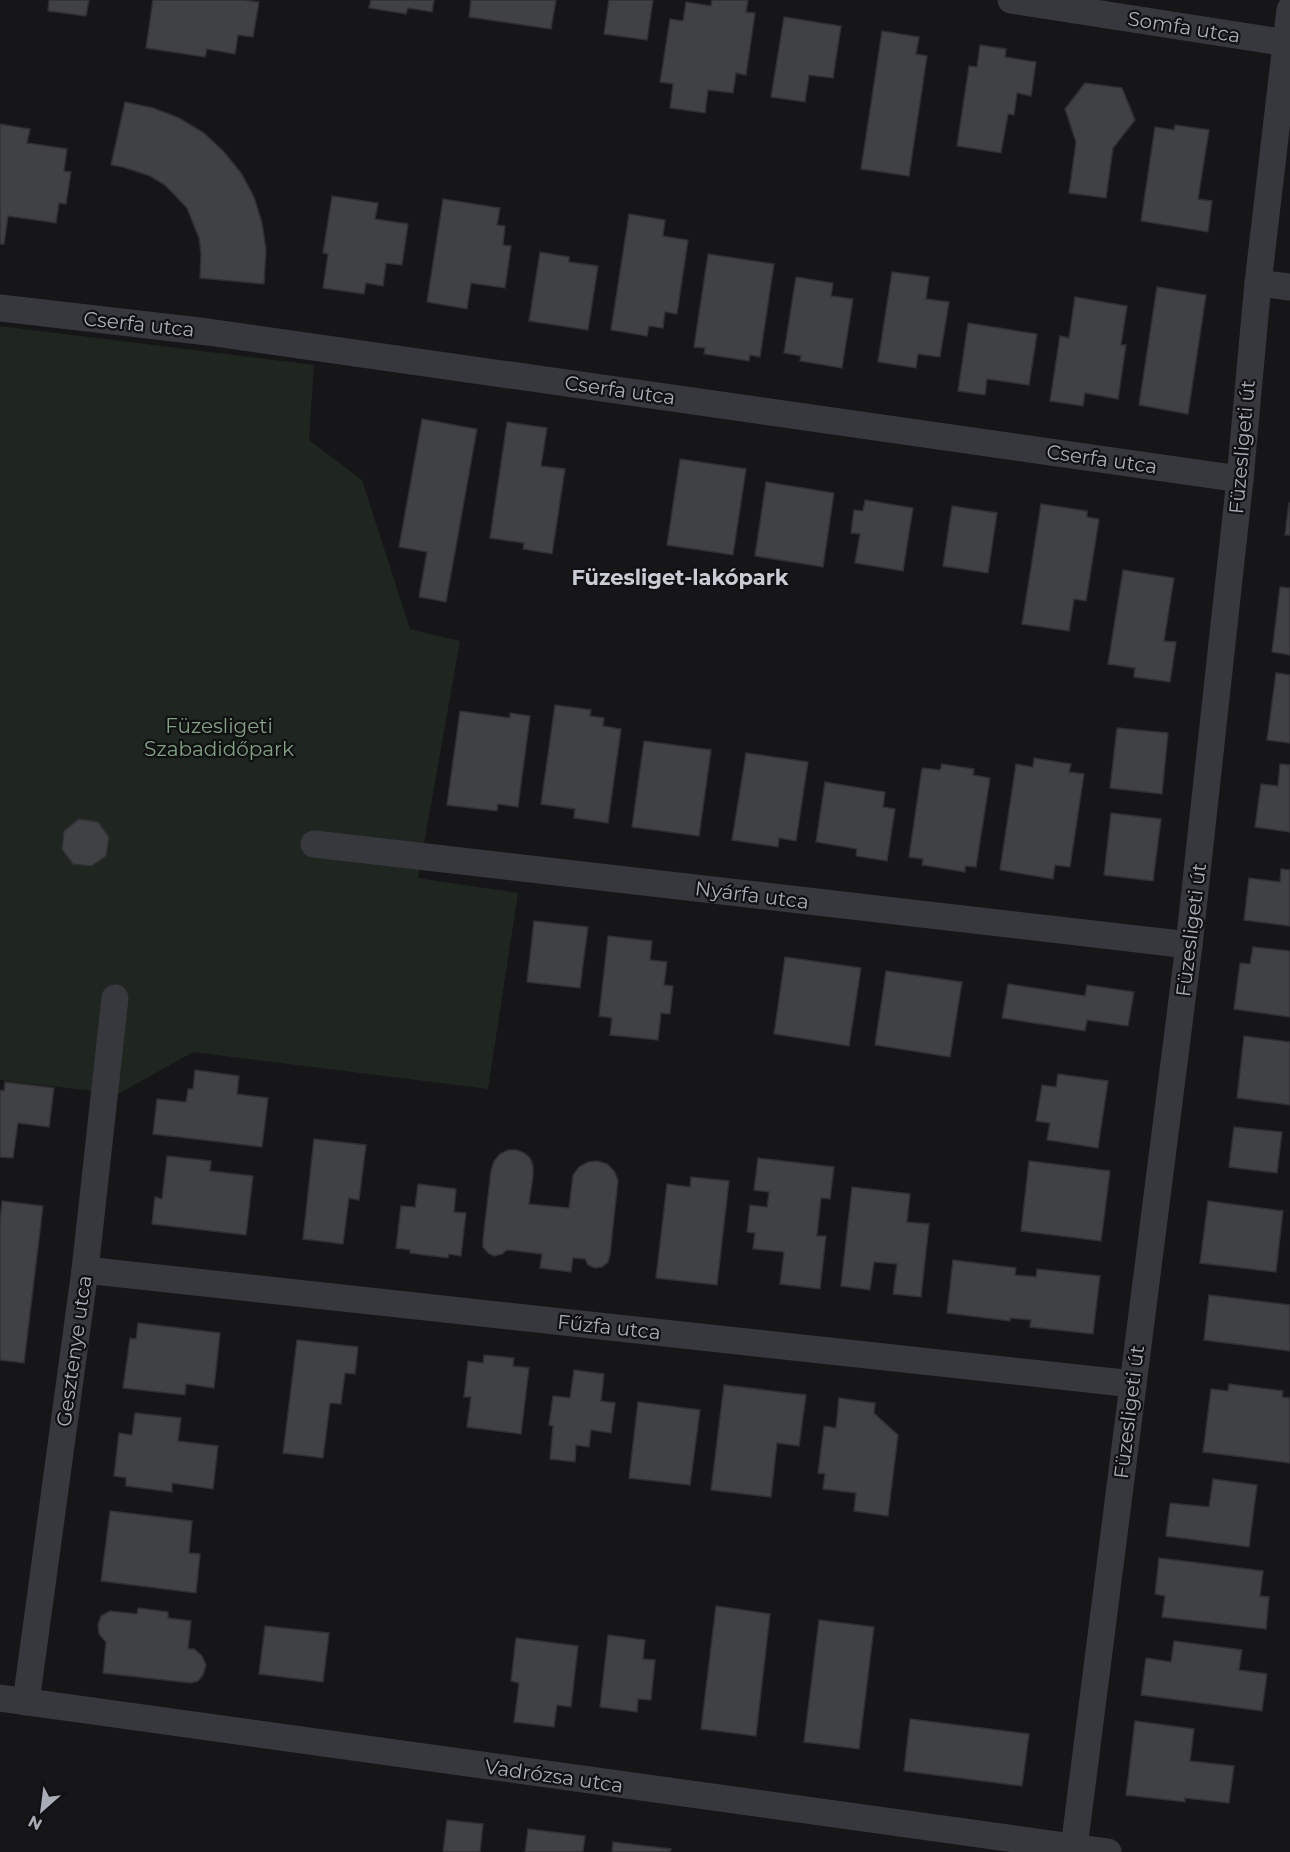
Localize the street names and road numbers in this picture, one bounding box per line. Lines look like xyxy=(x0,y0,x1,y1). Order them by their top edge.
street label: Somfa utca xyxy=(1126,6,1242,48)
street label: Cserfa utca xyxy=(82,306,196,342)
street label: Cserfa utca xyxy=(563,370,677,410)
street label: Füzesligeti út xyxy=(1224,379,1260,515)
street label: Cserfa utca xyxy=(1045,439,1159,479)
street label: Füzesligeti út xyxy=(1171,862,1211,998)
street label: Nyárfa utca xyxy=(694,876,810,914)
street label: Gesztenye utca xyxy=(51,1274,97,1428)
street label: Fűzfa utca xyxy=(556,1310,662,1344)
street label: Füzesligeti út xyxy=(1109,1344,1149,1480)
street label: Vadrózsa utca xyxy=(483,1754,625,1798)

